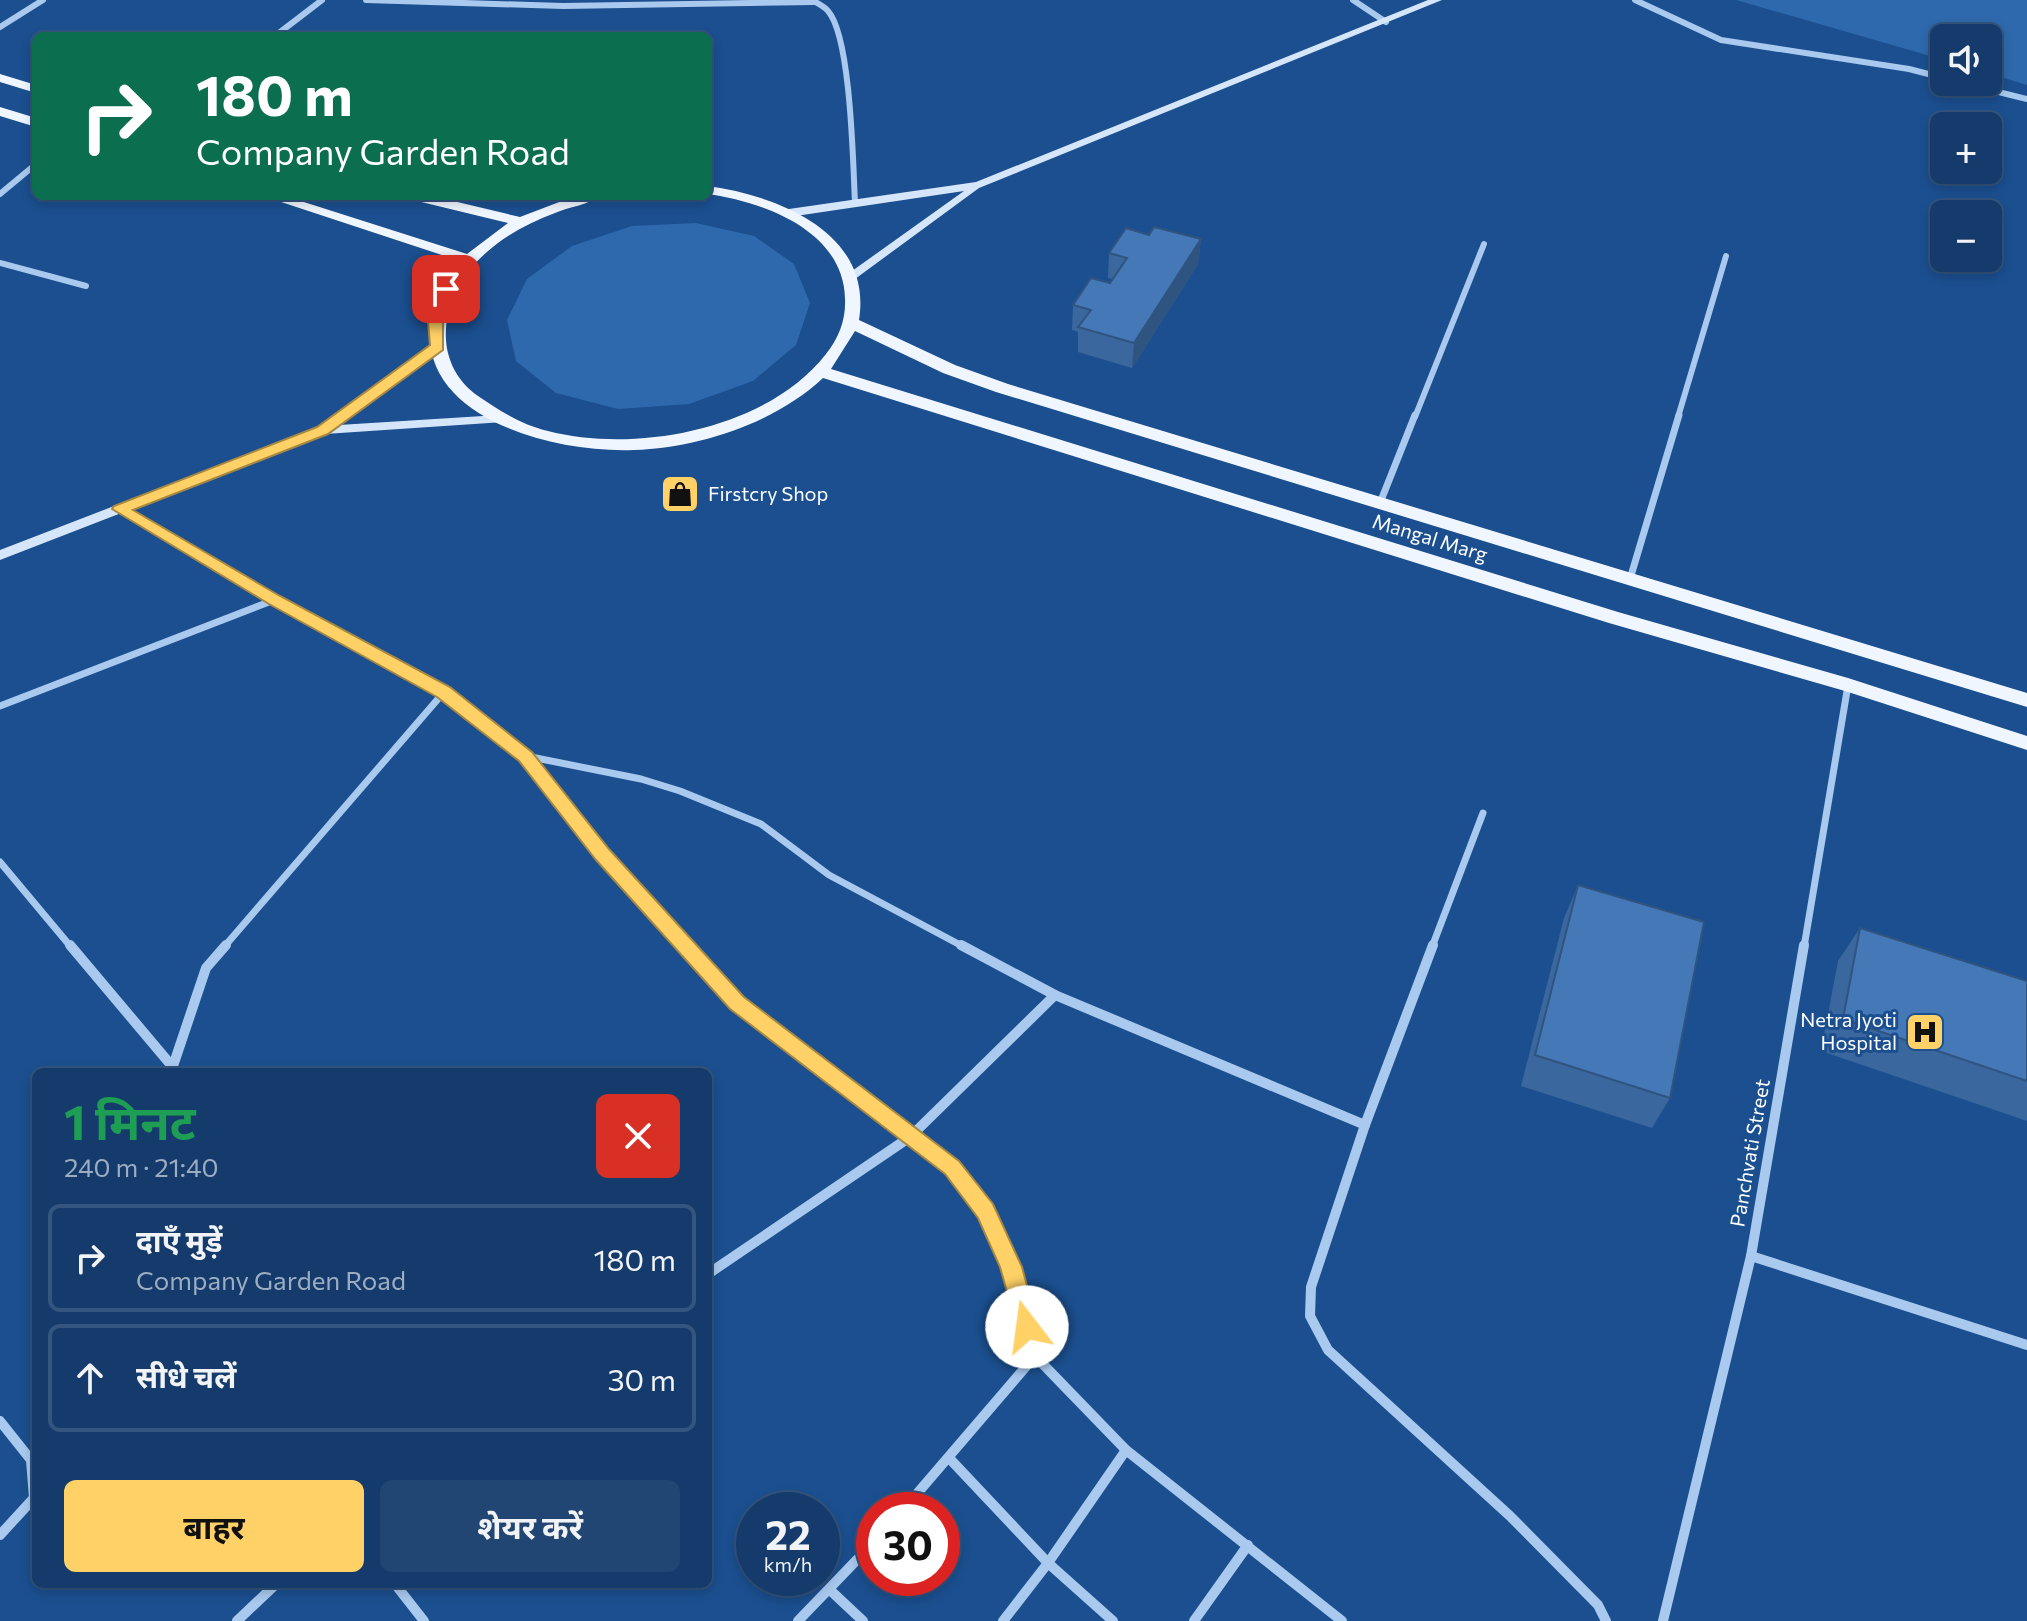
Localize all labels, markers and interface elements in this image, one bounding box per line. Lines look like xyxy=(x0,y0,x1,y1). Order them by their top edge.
map controls xyxy=(1930,24,2002,272)
button: sound xyxy=(1930,24,2002,96)
text: 180 m xyxy=(196,59,353,128)
icon: right xyxy=(64,64,168,168)
button: + xyxy=(1930,112,2002,184)
text: Company Garden Road xyxy=(196,128,570,172)
button: − xyxy=(1930,200,2002,272)
pin xyxy=(412,255,480,323)
icon: arrive xyxy=(424,267,468,311)
shop icon: Firstcry Shop xyxy=(659,473,701,515)
place label: Firstcry Shop xyxy=(708,481,828,505)
street label: Mangal Marg xyxy=(1370,508,1491,566)
place label: Netra Jyoti Hospital xyxy=(1800,1007,1897,1054)
hospital icon: Netra Jyoti Hospital xyxy=(1904,1011,1946,1053)
street label: Panchvati Street xyxy=(1724,1077,1774,1229)
text: 1 मिनट xyxy=(64,1091,196,1150)
button: close xyxy=(596,1094,680,1178)
text: 240 m · 21:40 xyxy=(64,1151,219,1182)
text: दाएँ मुड़ें xyxy=(136,1221,222,1258)
icon: right xyxy=(68,1236,112,1280)
text: 180 m xyxy=(593,1240,676,1277)
text: Company Garden Road xyxy=(136,1264,406,1295)
position arrow xyxy=(985,1285,1069,1369)
icon: ahead xyxy=(68,1356,112,1400)
text: सीधे चलें xyxy=(136,1357,236,1394)
text: 30 m xyxy=(607,1360,676,1397)
button: बाहर xyxy=(64,1480,364,1572)
button: शेयर करें xyxy=(380,1480,680,1572)
speed limit sign: 30 xyxy=(856,1492,960,1596)
text: 22 xyxy=(765,1509,811,1558)
text: km/h xyxy=(764,1552,812,1576)

